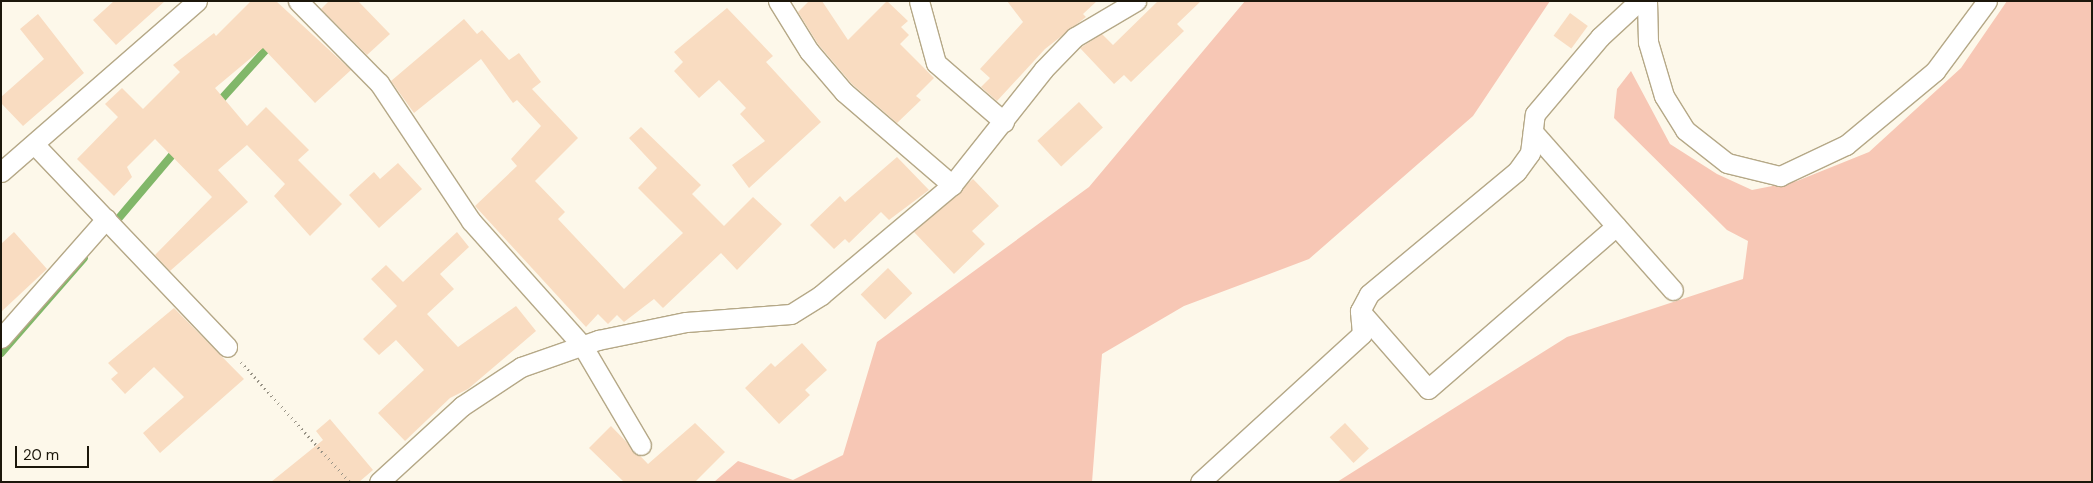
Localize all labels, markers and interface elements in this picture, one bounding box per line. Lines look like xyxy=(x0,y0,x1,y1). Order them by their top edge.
scale bar xyxy=(18,436,91,468)
text: 20 m xyxy=(23,445,59,465)

